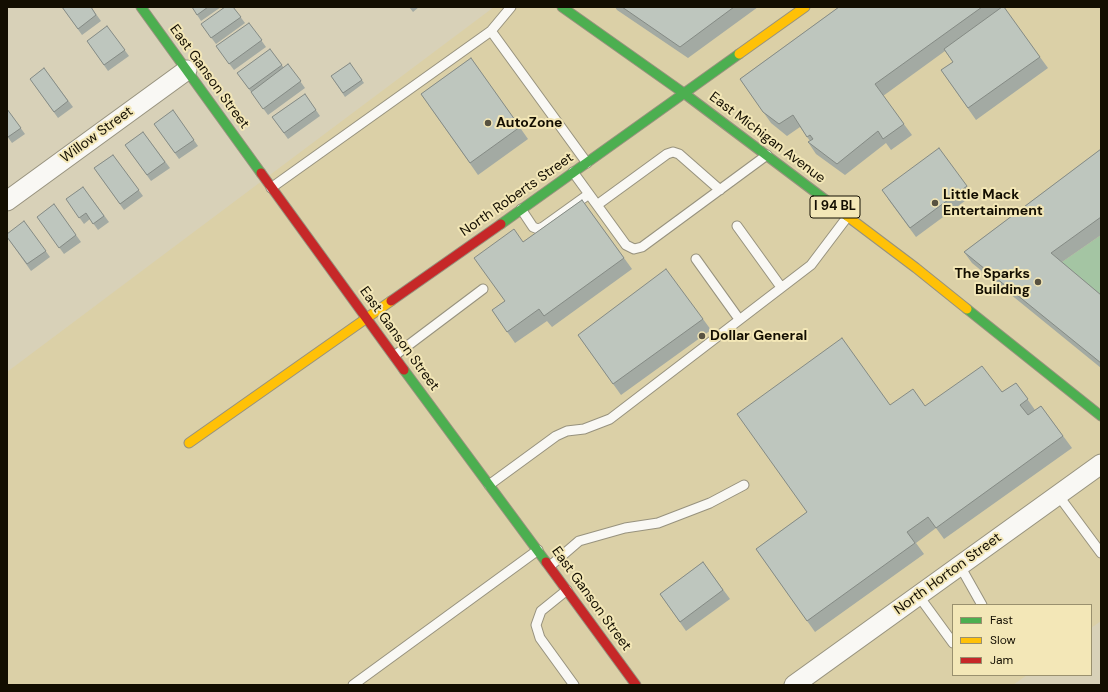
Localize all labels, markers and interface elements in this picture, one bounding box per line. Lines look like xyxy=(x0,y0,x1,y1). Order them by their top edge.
street label: East Ganson Street xyxy=(166,22,252,132)
street label: East Michigan Avenue xyxy=(706,89,828,187)
street label: Willow Street xyxy=(58,103,136,167)
place label: AutoZone xyxy=(496,115,563,131)
marker: AutoZone xyxy=(483,118,493,128)
street label: North Roberts Street xyxy=(457,150,577,240)
place label: Little Mack Entertainment xyxy=(943,187,1043,220)
road number: I 94 BL xyxy=(810,196,860,218)
marker: Little Mack Entertainment xyxy=(930,198,940,208)
place label: The Sparks Building xyxy=(955,266,1030,298)
marker: The Sparks Building xyxy=(1033,277,1043,287)
street label: East Ganson Street xyxy=(356,284,442,394)
place label: Dollar General xyxy=(710,328,807,344)
marker: Dollar General xyxy=(697,331,707,341)
street label: North Horton Street xyxy=(891,529,1005,619)
street label: East Ganson Street xyxy=(548,544,634,654)
legend xyxy=(952,604,1092,676)
text: Fast xyxy=(990,612,1013,628)
text: Slow xyxy=(990,632,1016,648)
text: Jam xyxy=(990,652,1013,668)

